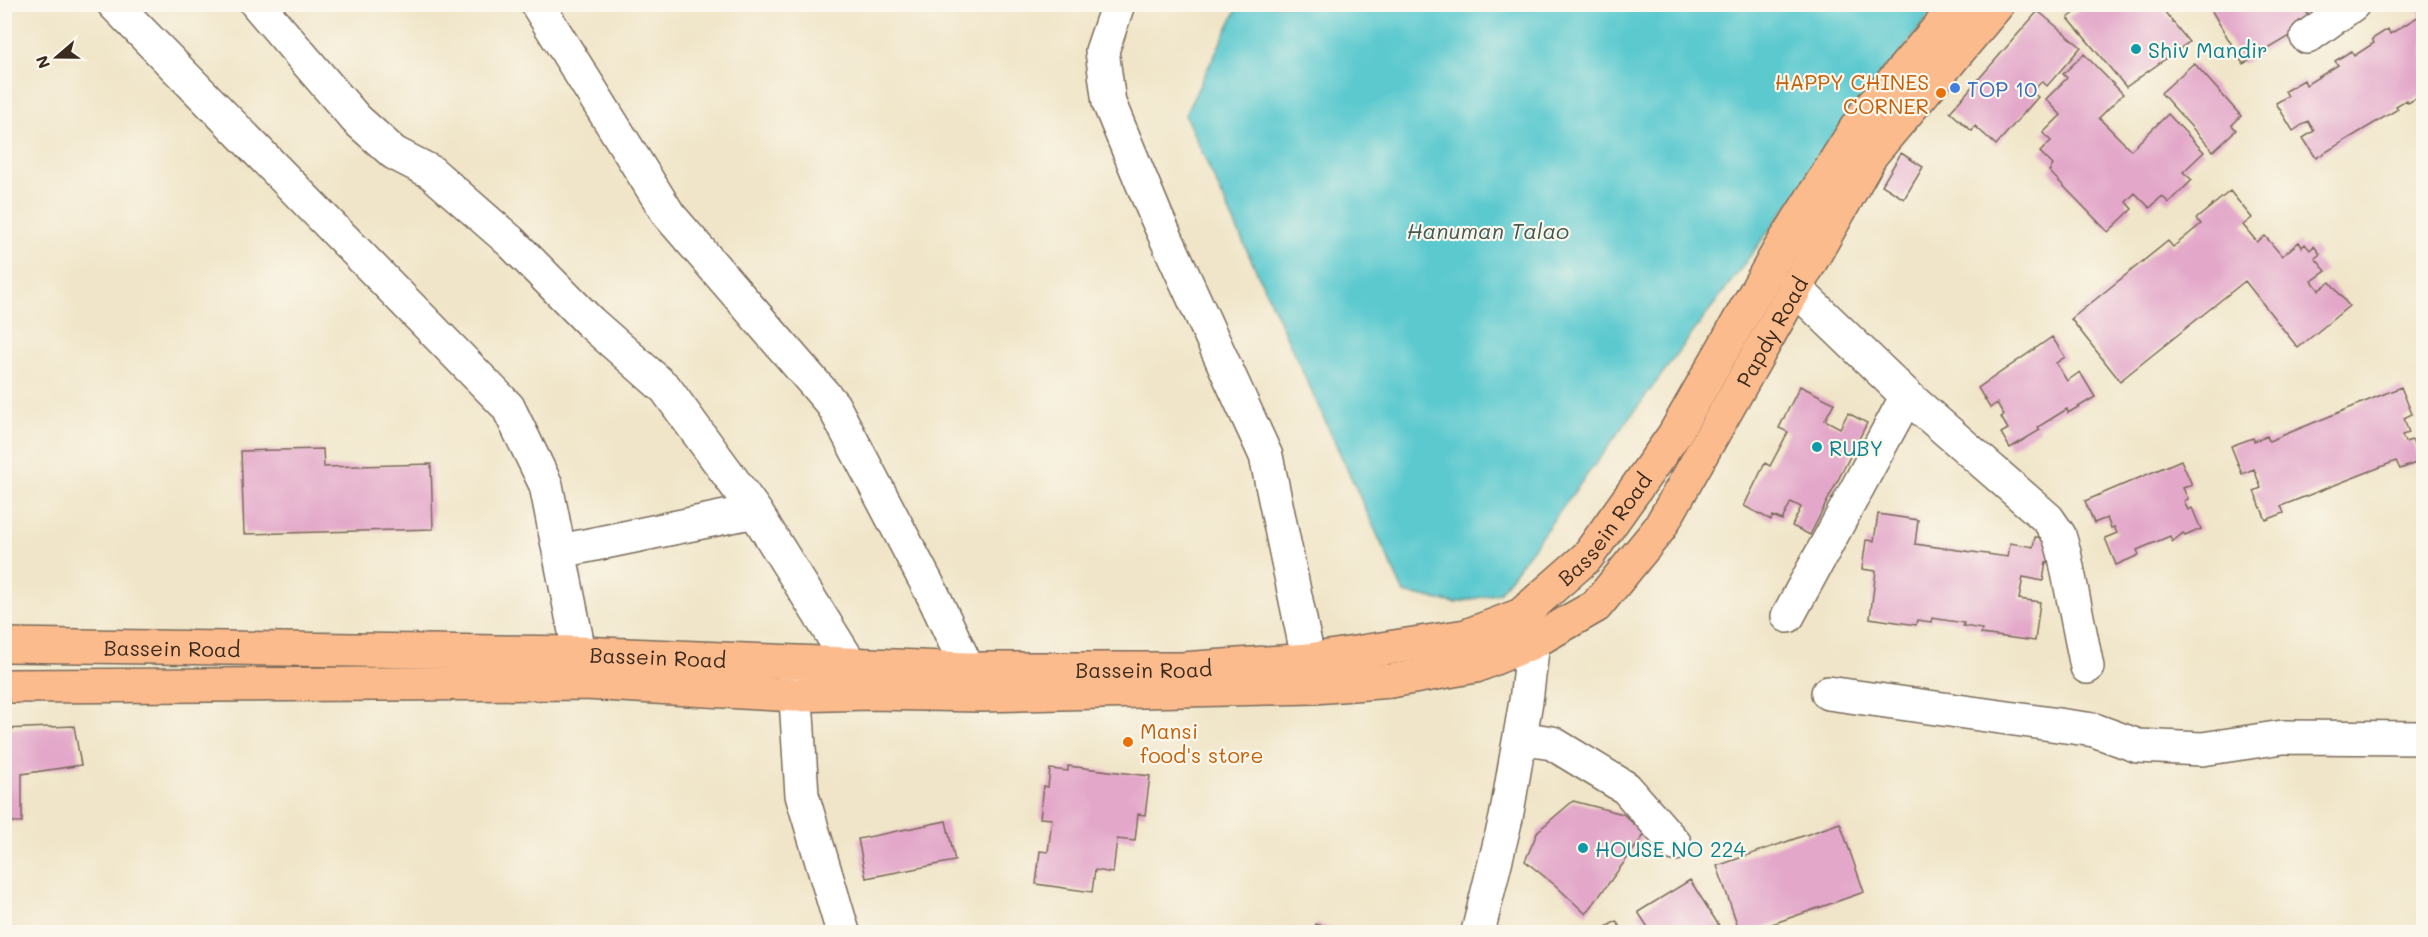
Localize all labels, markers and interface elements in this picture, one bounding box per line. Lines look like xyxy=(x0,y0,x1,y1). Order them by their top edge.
north arrow xyxy=(27,27,87,87)
place label: Shiv Mandir xyxy=(2148,36,2268,63)
marker: Shiv Mandir xyxy=(2129,42,2143,56)
text: N xyxy=(30,53,54,72)
place label: HAPPY CHINES CORNER xyxy=(1775,68,1929,119)
place label: TOP 10 xyxy=(1967,75,2037,102)
marker: TOP 10 xyxy=(1948,81,1962,95)
marker: HAPPY CHINES CORNER xyxy=(1934,86,1948,100)
water label: Hanuman Talao xyxy=(1407,216,1569,245)
street label: Papdy Road xyxy=(1729,272,1813,391)
place label: RUBY xyxy=(1829,434,1883,461)
marker: RUBY xyxy=(1810,440,1824,454)
street label: Bassein Road xyxy=(1551,467,1657,591)
street label: Bassein Road xyxy=(103,633,241,662)
street label: Bassein Road xyxy=(589,640,727,673)
street label: Bassein Road xyxy=(1075,653,1213,683)
place label: Mansi food's store xyxy=(1140,717,1263,768)
marker: Mansi food's store xyxy=(1121,735,1135,749)
place label: HOUSE NO 224 xyxy=(1595,835,1746,862)
marker: HOUSE NO 224 xyxy=(1576,841,1590,855)

